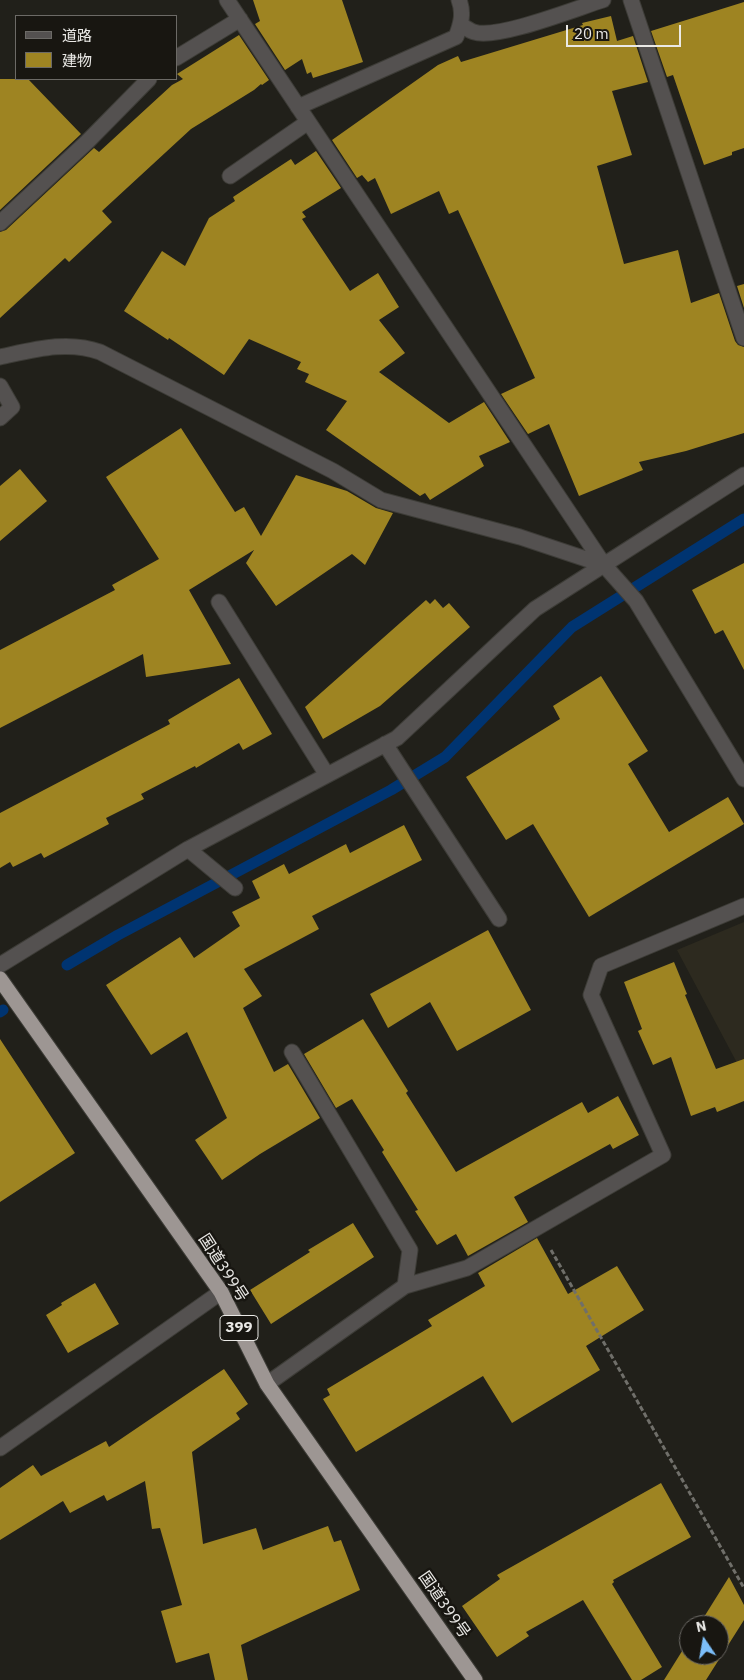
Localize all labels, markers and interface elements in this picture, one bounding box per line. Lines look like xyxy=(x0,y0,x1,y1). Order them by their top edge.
legend xyxy=(15,15,178,80)
scale bar xyxy=(569,15,684,47)
text: 20 m xyxy=(574,24,609,43)
text: 道路 xyxy=(62,26,92,45)
text: 建物 xyxy=(62,51,92,70)
street label: 国道399号 xyxy=(194,1231,252,1305)
road number: 399 xyxy=(220,1316,258,1340)
street label: 国道399号 xyxy=(414,1568,474,1642)
north arrow xyxy=(679,1615,729,1665)
text: N xyxy=(694,1616,708,1636)

